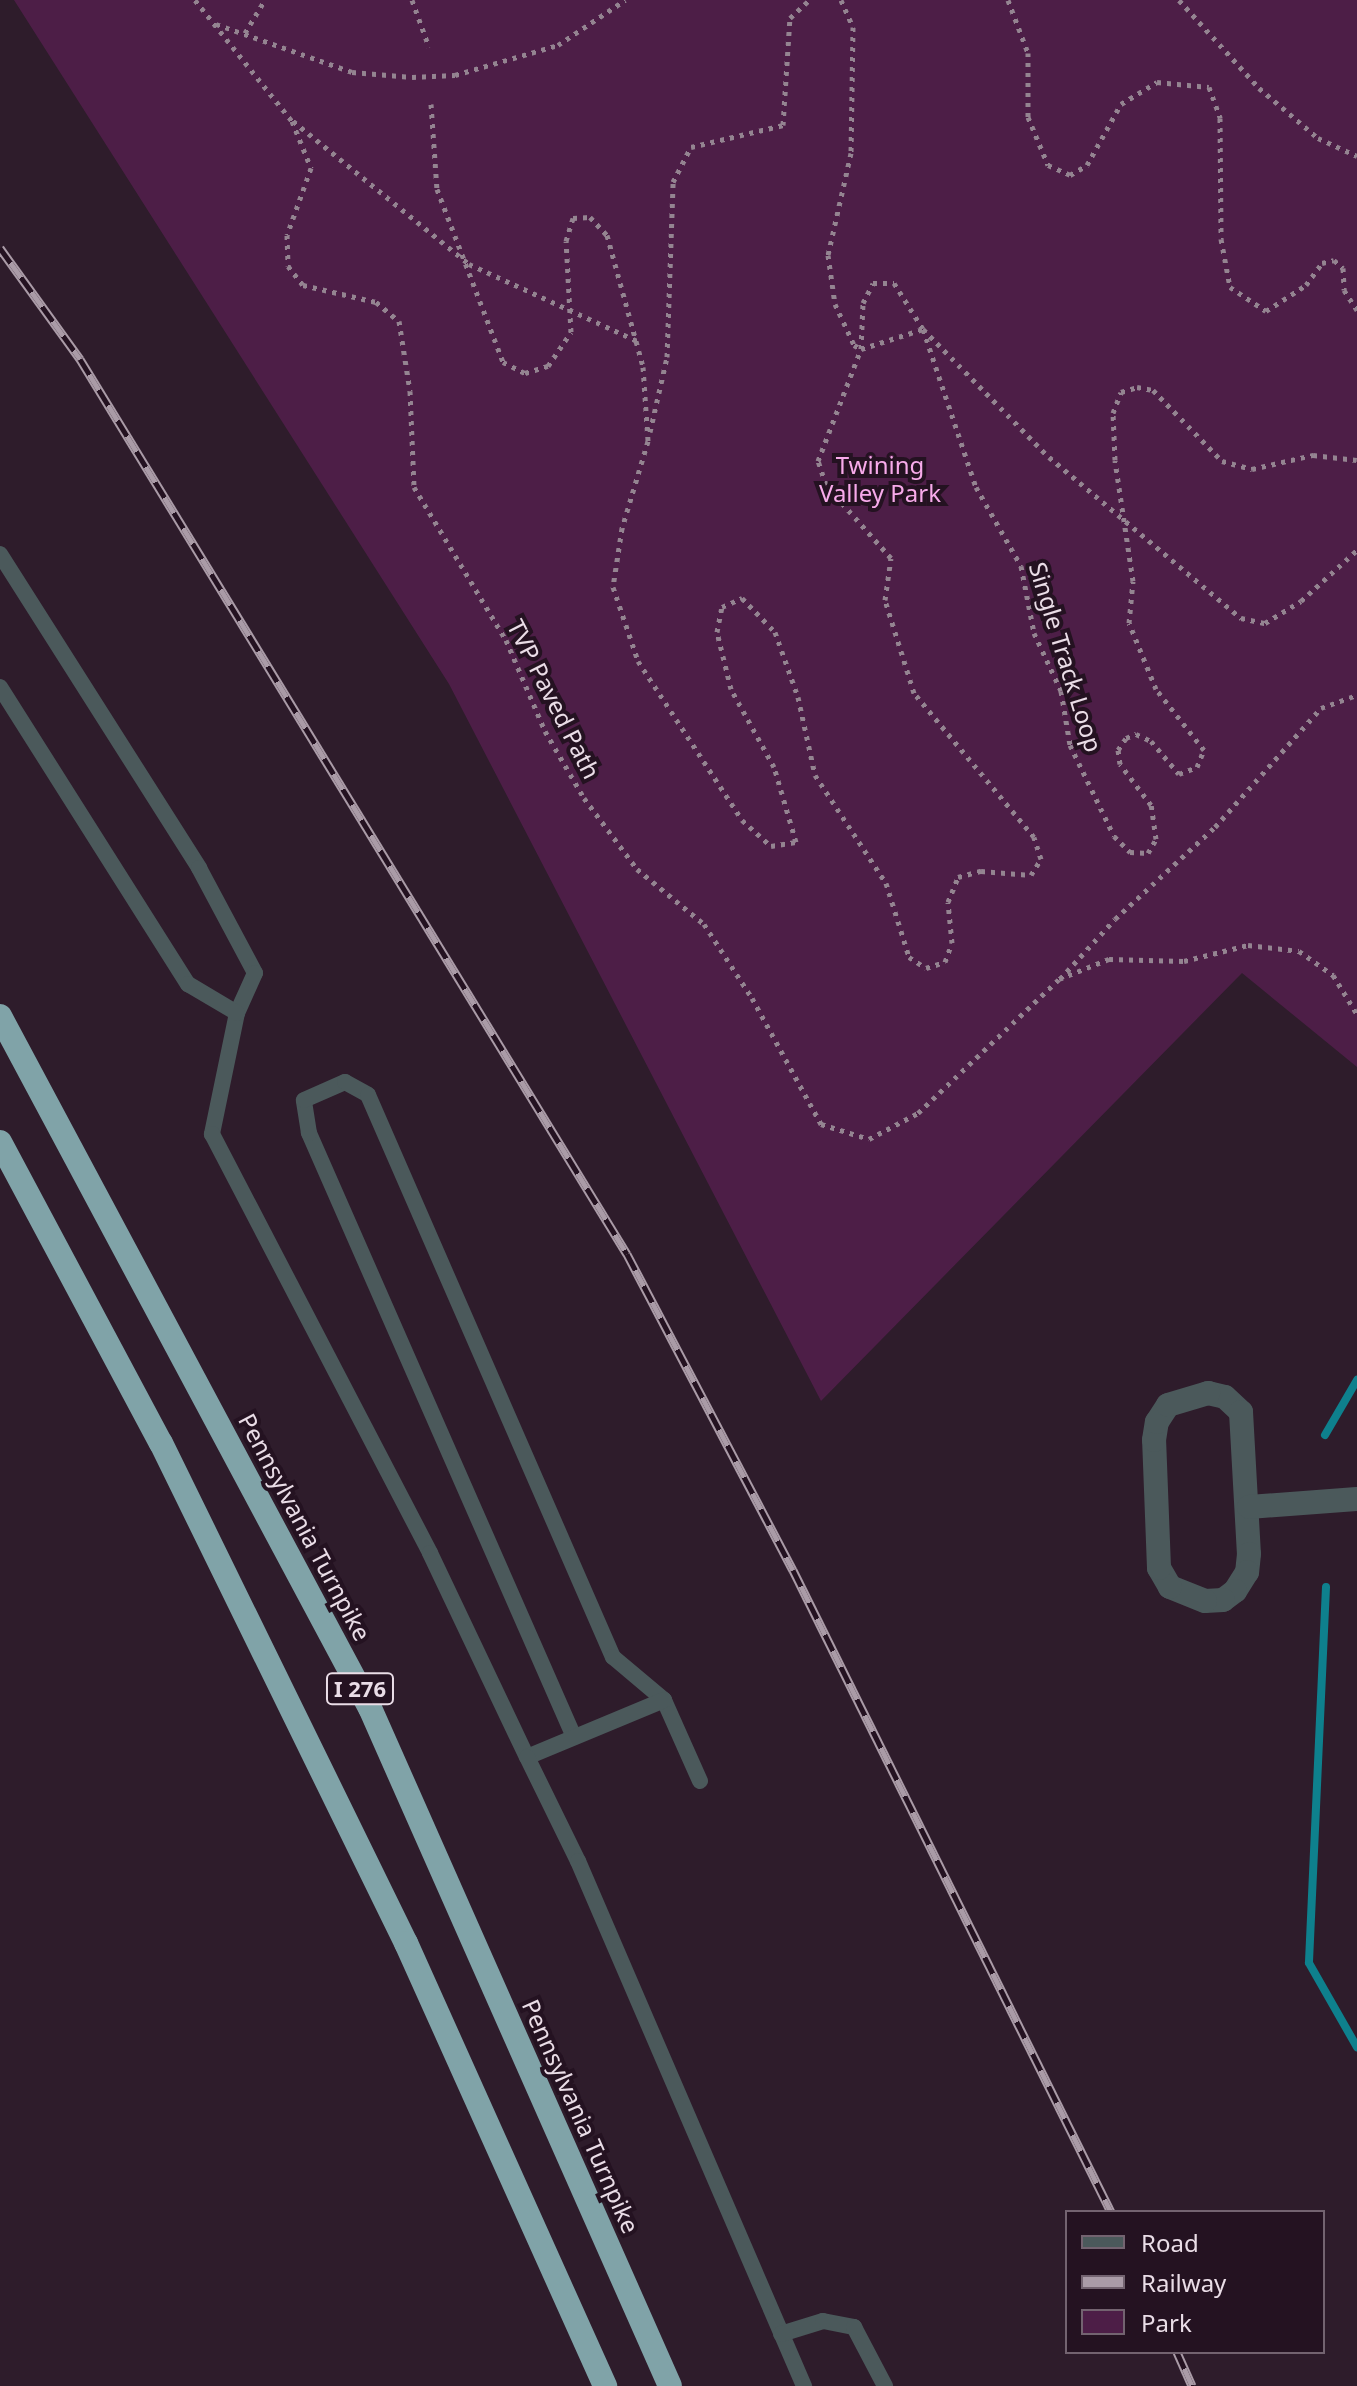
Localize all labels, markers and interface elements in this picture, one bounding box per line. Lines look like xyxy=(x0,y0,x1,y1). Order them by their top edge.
park label: Twining Valley Park xyxy=(819,451,941,507)
street label: Single Track Loop xyxy=(1023,559,1109,755)
street label: TVP Paved Path xyxy=(502,615,606,783)
street label: Pennsylvania Turnpike xyxy=(233,1409,377,1645)
road number: I 276 xyxy=(324,1671,396,1707)
street label: Pennsylvania Turnpike xyxy=(516,1995,646,2237)
legend xyxy=(1065,2210,1325,2354)
text: Road xyxy=(1141,2226,1199,2259)
text: Railway xyxy=(1141,2266,1226,2299)
text: Park xyxy=(1141,2306,1192,2339)

